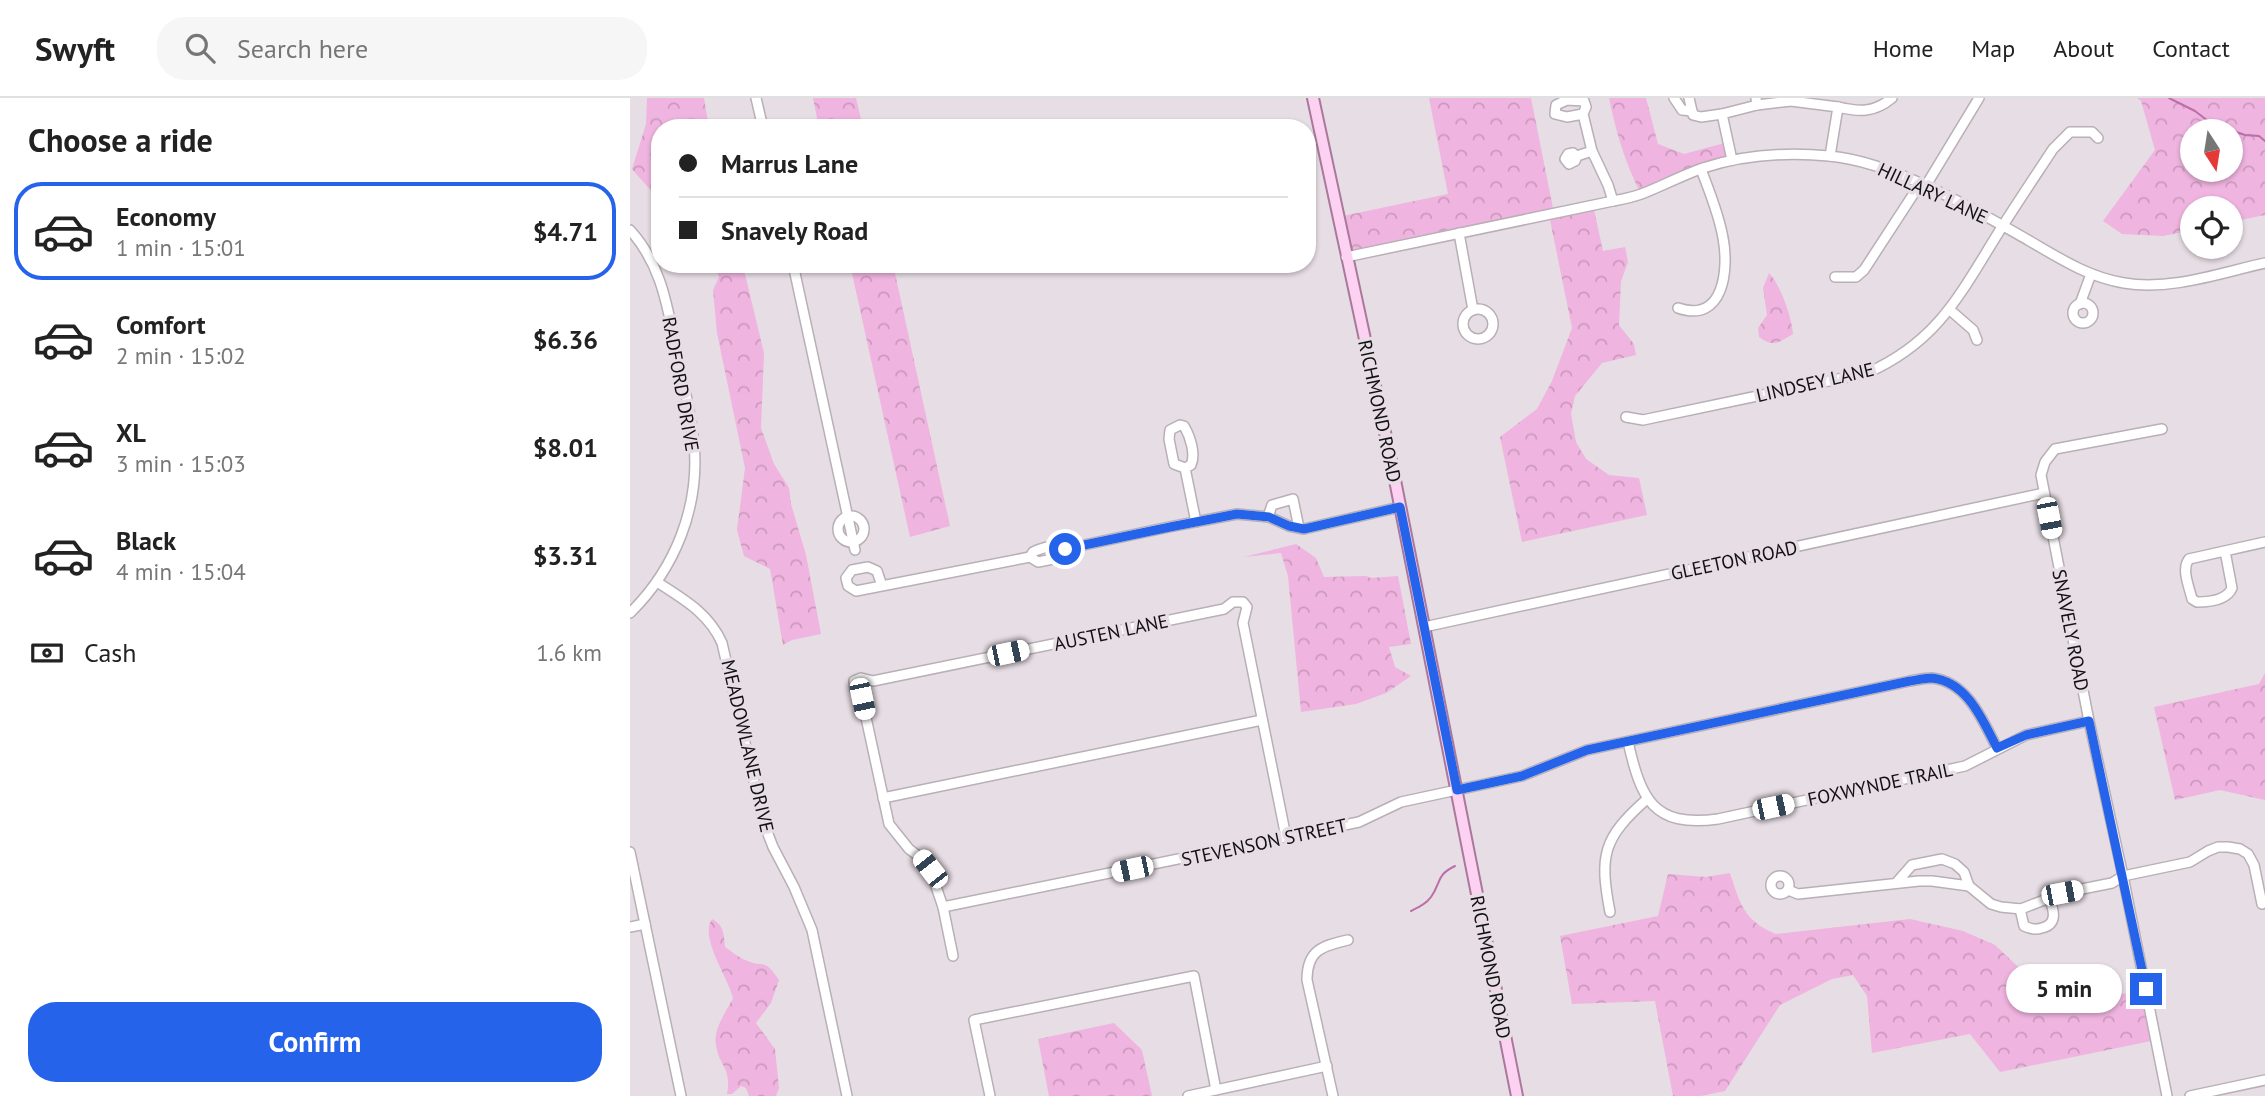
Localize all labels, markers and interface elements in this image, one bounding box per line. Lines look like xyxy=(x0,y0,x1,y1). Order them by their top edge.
search box xyxy=(157,17,647,80)
text: Swyft xyxy=(35,27,115,70)
icon: search xyxy=(181,29,219,67)
text: Search here xyxy=(237,32,368,65)
text: Home xyxy=(1873,33,1933,64)
text: Map xyxy=(1971,33,2015,64)
text: About xyxy=(2053,33,2114,64)
text: Contact xyxy=(2152,33,2230,64)
text: Choose a ride xyxy=(28,119,213,161)
north arrow xyxy=(2180,119,2244,182)
map controls xyxy=(2180,119,2243,259)
text: Marrus Lane xyxy=(721,147,858,180)
street label: HILLARY LANE xyxy=(1874,157,1992,229)
button: locate xyxy=(2180,196,2243,259)
icon: car xyxy=(32,200,95,263)
text: Economy xyxy=(116,200,216,233)
text: Snavely Road xyxy=(721,214,868,247)
text: $4.71 xyxy=(533,215,598,248)
text: 1 min · 15:01 xyxy=(116,233,246,262)
icon: car xyxy=(32,308,95,371)
text: Comfort xyxy=(116,308,206,341)
street label: RADFORD DRIVE xyxy=(657,315,705,453)
text: $6.36 xyxy=(533,323,598,356)
street label: RICHMOND ROAD xyxy=(1353,337,1407,485)
text: 2 min · 15:02 xyxy=(116,341,246,370)
street label: LINDSEY LANE xyxy=(1754,357,1876,407)
icon: car xyxy=(32,416,95,479)
text: XL xyxy=(116,416,146,449)
text: $8.01 xyxy=(533,431,598,464)
text: 3 min · 15:03 xyxy=(116,449,246,478)
car xyxy=(2035,495,2064,541)
icon: car xyxy=(32,524,95,587)
text: Black xyxy=(116,524,176,557)
route start xyxy=(1049,533,1081,565)
street label: GLEETON ROAD xyxy=(1668,535,1800,585)
text: $3.31 xyxy=(533,539,598,572)
text: 4 min · 15:04 xyxy=(116,557,246,586)
street label: SNAVELY ROAD xyxy=(2047,567,2095,693)
street label: AUSTEN LANE xyxy=(1052,608,1170,656)
icon: cash xyxy=(28,634,66,672)
text: Cash xyxy=(84,636,136,669)
text: 1.6 km xyxy=(536,638,602,667)
car xyxy=(986,638,1031,668)
street label: MEADOWLANE DRIVE xyxy=(716,657,780,835)
car xyxy=(848,676,877,722)
street label: FOXWYNDE TRAIL xyxy=(1805,757,1955,811)
car xyxy=(1751,792,1796,822)
street label: STEVENSON STREET xyxy=(1179,813,1349,871)
car xyxy=(909,846,952,892)
car xyxy=(1110,854,1155,884)
car xyxy=(2040,879,2085,907)
street label: RICHMOND ROAD xyxy=(1465,893,1517,1041)
callout: 5 min xyxy=(2006,964,2122,1014)
route end xyxy=(2130,973,2162,1005)
text: 5 min xyxy=(2036,974,2092,1003)
button: Confirm xyxy=(28,1002,602,1082)

